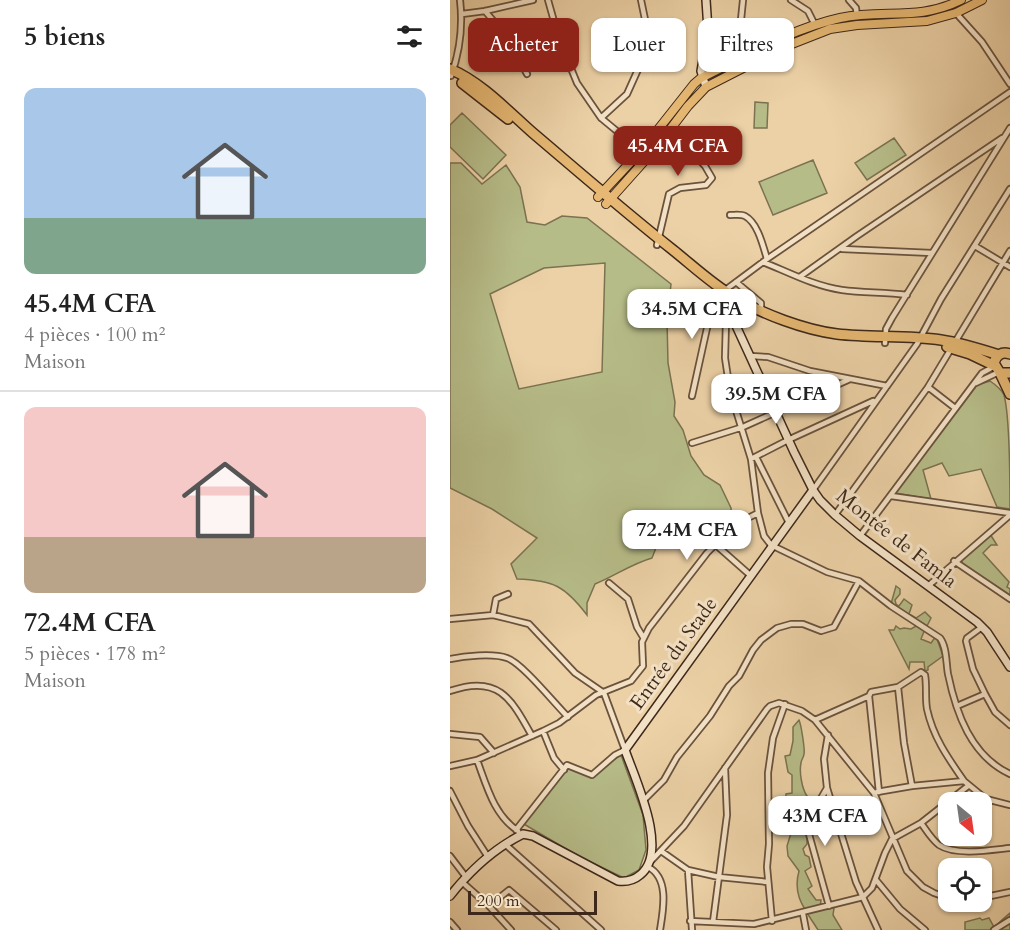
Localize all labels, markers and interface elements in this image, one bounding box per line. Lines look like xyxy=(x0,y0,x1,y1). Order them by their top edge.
chip: Acheter xyxy=(468,18,579,72)
chip: Louer xyxy=(591,18,686,72)
chip: Filtres xyxy=(698,18,794,72)
text: 5 biens xyxy=(24,19,105,54)
icon: filters xyxy=(393,20,426,53)
pin: 45.4M CFA xyxy=(609,126,747,177)
icon: home xyxy=(171,127,279,235)
text: 45.4M CFA xyxy=(627,132,729,159)
text: 45.4M CFA xyxy=(24,286,156,321)
pin: 34.5M CFA xyxy=(623,289,761,340)
text: 34.5M CFA xyxy=(641,295,743,322)
text: 4 pièces · 100 m² xyxy=(24,321,165,348)
text: Maison xyxy=(24,348,86,375)
pin: 39.5M CFA xyxy=(707,374,845,425)
text: 39.5M CFA xyxy=(725,380,827,407)
icon: home xyxy=(171,446,279,554)
street label: Montée de Famla xyxy=(831,483,963,594)
pin: 72.4M CFA xyxy=(618,510,756,561)
text: 72.4M CFA xyxy=(636,516,738,543)
street label: Entrée du Stade xyxy=(624,592,723,715)
text: 72.4M CFA xyxy=(24,605,156,640)
text: 5 pièces · 178 m² xyxy=(24,640,165,667)
text: Maison xyxy=(24,667,86,694)
north arrow xyxy=(938,792,992,846)
map controls xyxy=(938,792,992,912)
pin: 43M CFA xyxy=(770,796,880,847)
text: 43M CFA xyxy=(782,802,868,829)
button: locate xyxy=(938,858,992,912)
scale bar xyxy=(468,888,597,916)
text: 200 m xyxy=(477,890,519,912)

